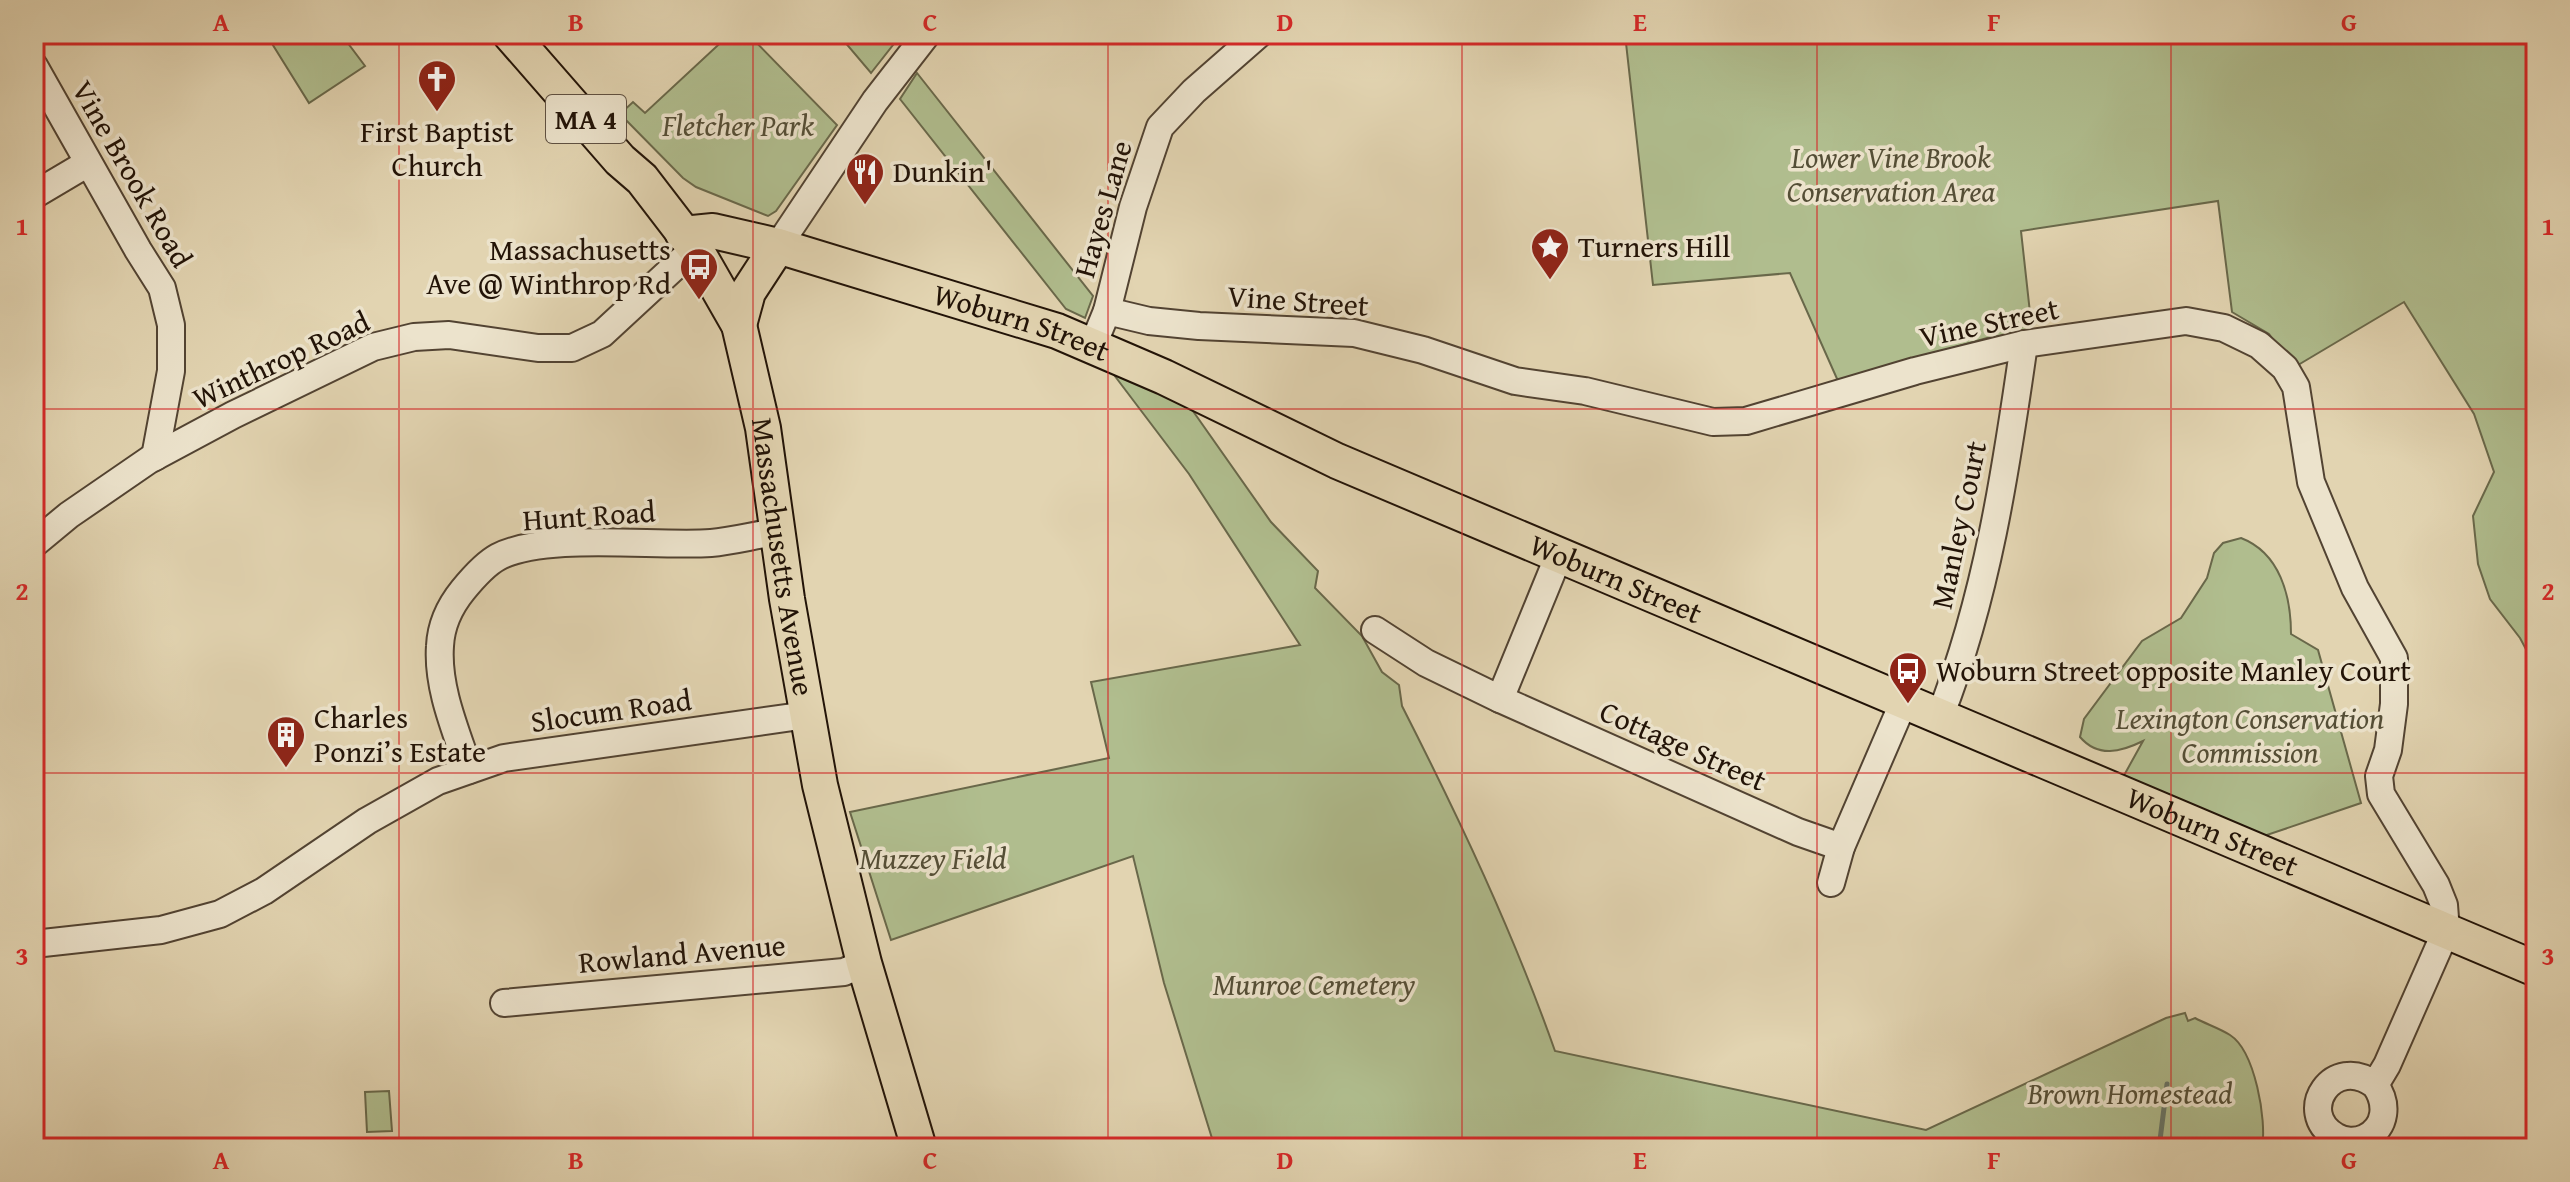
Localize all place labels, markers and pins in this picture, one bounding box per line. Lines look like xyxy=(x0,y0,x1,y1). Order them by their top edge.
church icon: First Baptist Church xyxy=(416,58,458,113)
place label: First Baptist Church xyxy=(360,109,514,187)
place label: Dunkin' xyxy=(893,149,993,193)
restaurant icon: Dunkin' xyxy=(844,151,886,206)
place label: Turners Hill xyxy=(1578,224,1730,268)
place icon: Turners Hill xyxy=(1529,226,1571,281)
place label: Massachusetts Ave @ Winthrop Rd xyxy=(426,227,671,305)
bus stop icon: Massachusetts Ave @ Winthrop Rd xyxy=(678,246,720,301)
place label: Woburn Street opposite Manley Court xyxy=(1936,648,2411,692)
bus stop icon: Woburn Street opposite Manley Court xyxy=(1887,650,1929,705)
place label: Charles Ponzi’s Estate xyxy=(314,695,486,773)
building icon: Charles Ponzi’s Estate xyxy=(265,714,307,769)

